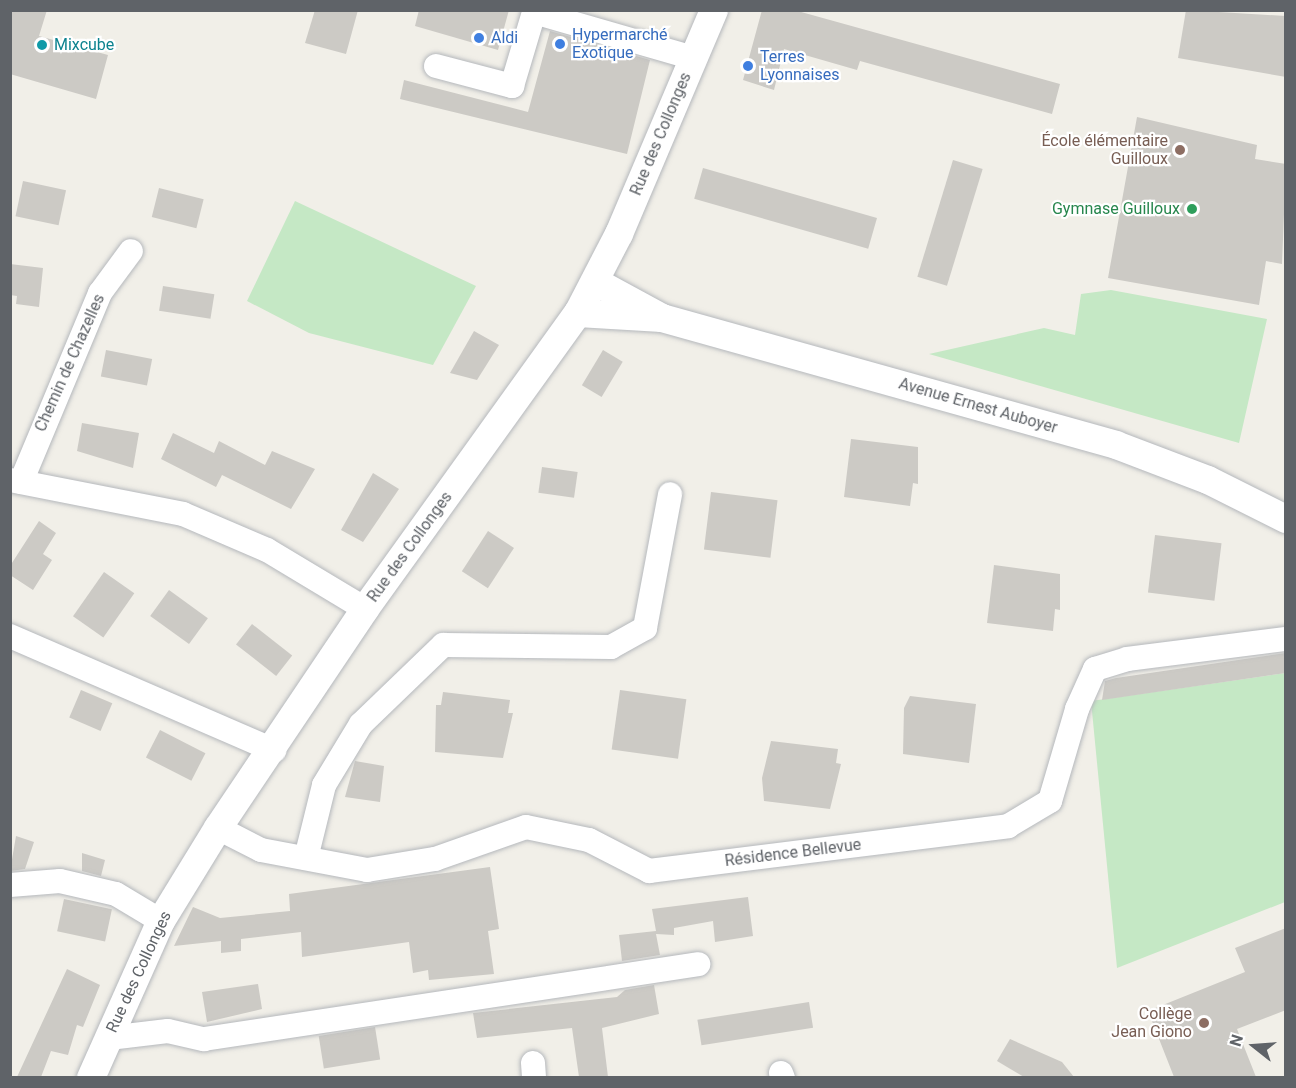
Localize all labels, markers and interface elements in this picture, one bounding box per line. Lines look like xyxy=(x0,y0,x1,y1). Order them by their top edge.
place label: Hypermarché Exotique xyxy=(572,25,668,63)
place label: Aldi xyxy=(491,28,518,48)
marker: Aldi xyxy=(472,31,486,45)
place label: Mixcube xyxy=(54,35,114,55)
marker: Hypermarché Exotique xyxy=(553,37,567,51)
marker: Mixcube xyxy=(35,38,49,52)
place label: Terres Lyonnaises xyxy=(760,47,839,85)
marker: Terres Lyonnaises xyxy=(741,59,755,73)
street label: Rue des Collonges xyxy=(626,70,696,198)
place label: École élémentaire Guilloux xyxy=(1041,131,1168,169)
marker: École élémentaire Guilloux xyxy=(1173,143,1187,157)
place label: Gymnase Guilloux xyxy=(1052,199,1180,219)
marker: Gymnase Guilloux xyxy=(1185,202,1199,216)
street label: Chemin de Chazelles xyxy=(31,291,109,435)
street label: Avenue Ernest Auboyer xyxy=(896,374,1060,438)
street label: Rue des Collonges xyxy=(363,488,457,606)
street label: Résidence Bellevue xyxy=(724,835,862,871)
street label: Rue des Collonges xyxy=(102,908,176,1036)
place label: Collège Jean Giono xyxy=(1111,1004,1192,1042)
marker: Collège Jean Giono xyxy=(1197,1016,1211,1030)
north arrow xyxy=(1224,1016,1284,1076)
text: N xyxy=(1226,1032,1247,1049)

